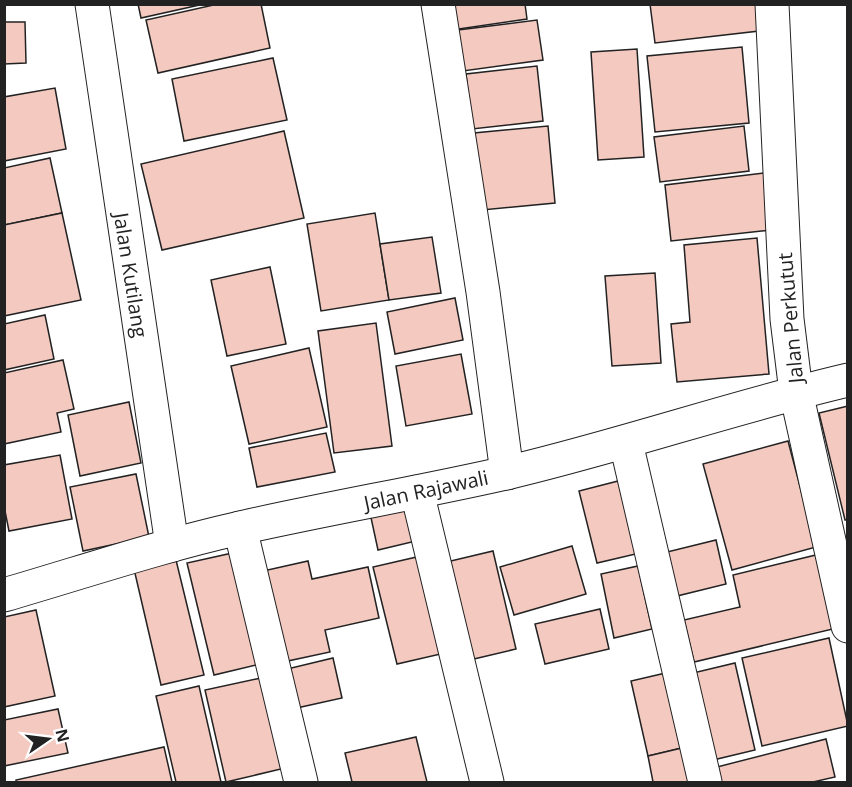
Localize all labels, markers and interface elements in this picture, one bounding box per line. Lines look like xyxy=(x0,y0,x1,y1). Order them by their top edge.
street label: Jalan Kutilang xyxy=(107,209,154,340)
street label: Jalan Perkutut xyxy=(771,252,809,386)
street label: Jalan Rajawali xyxy=(359,464,491,517)
north arrow xyxy=(18,709,78,769)
text: N xyxy=(50,726,75,744)

